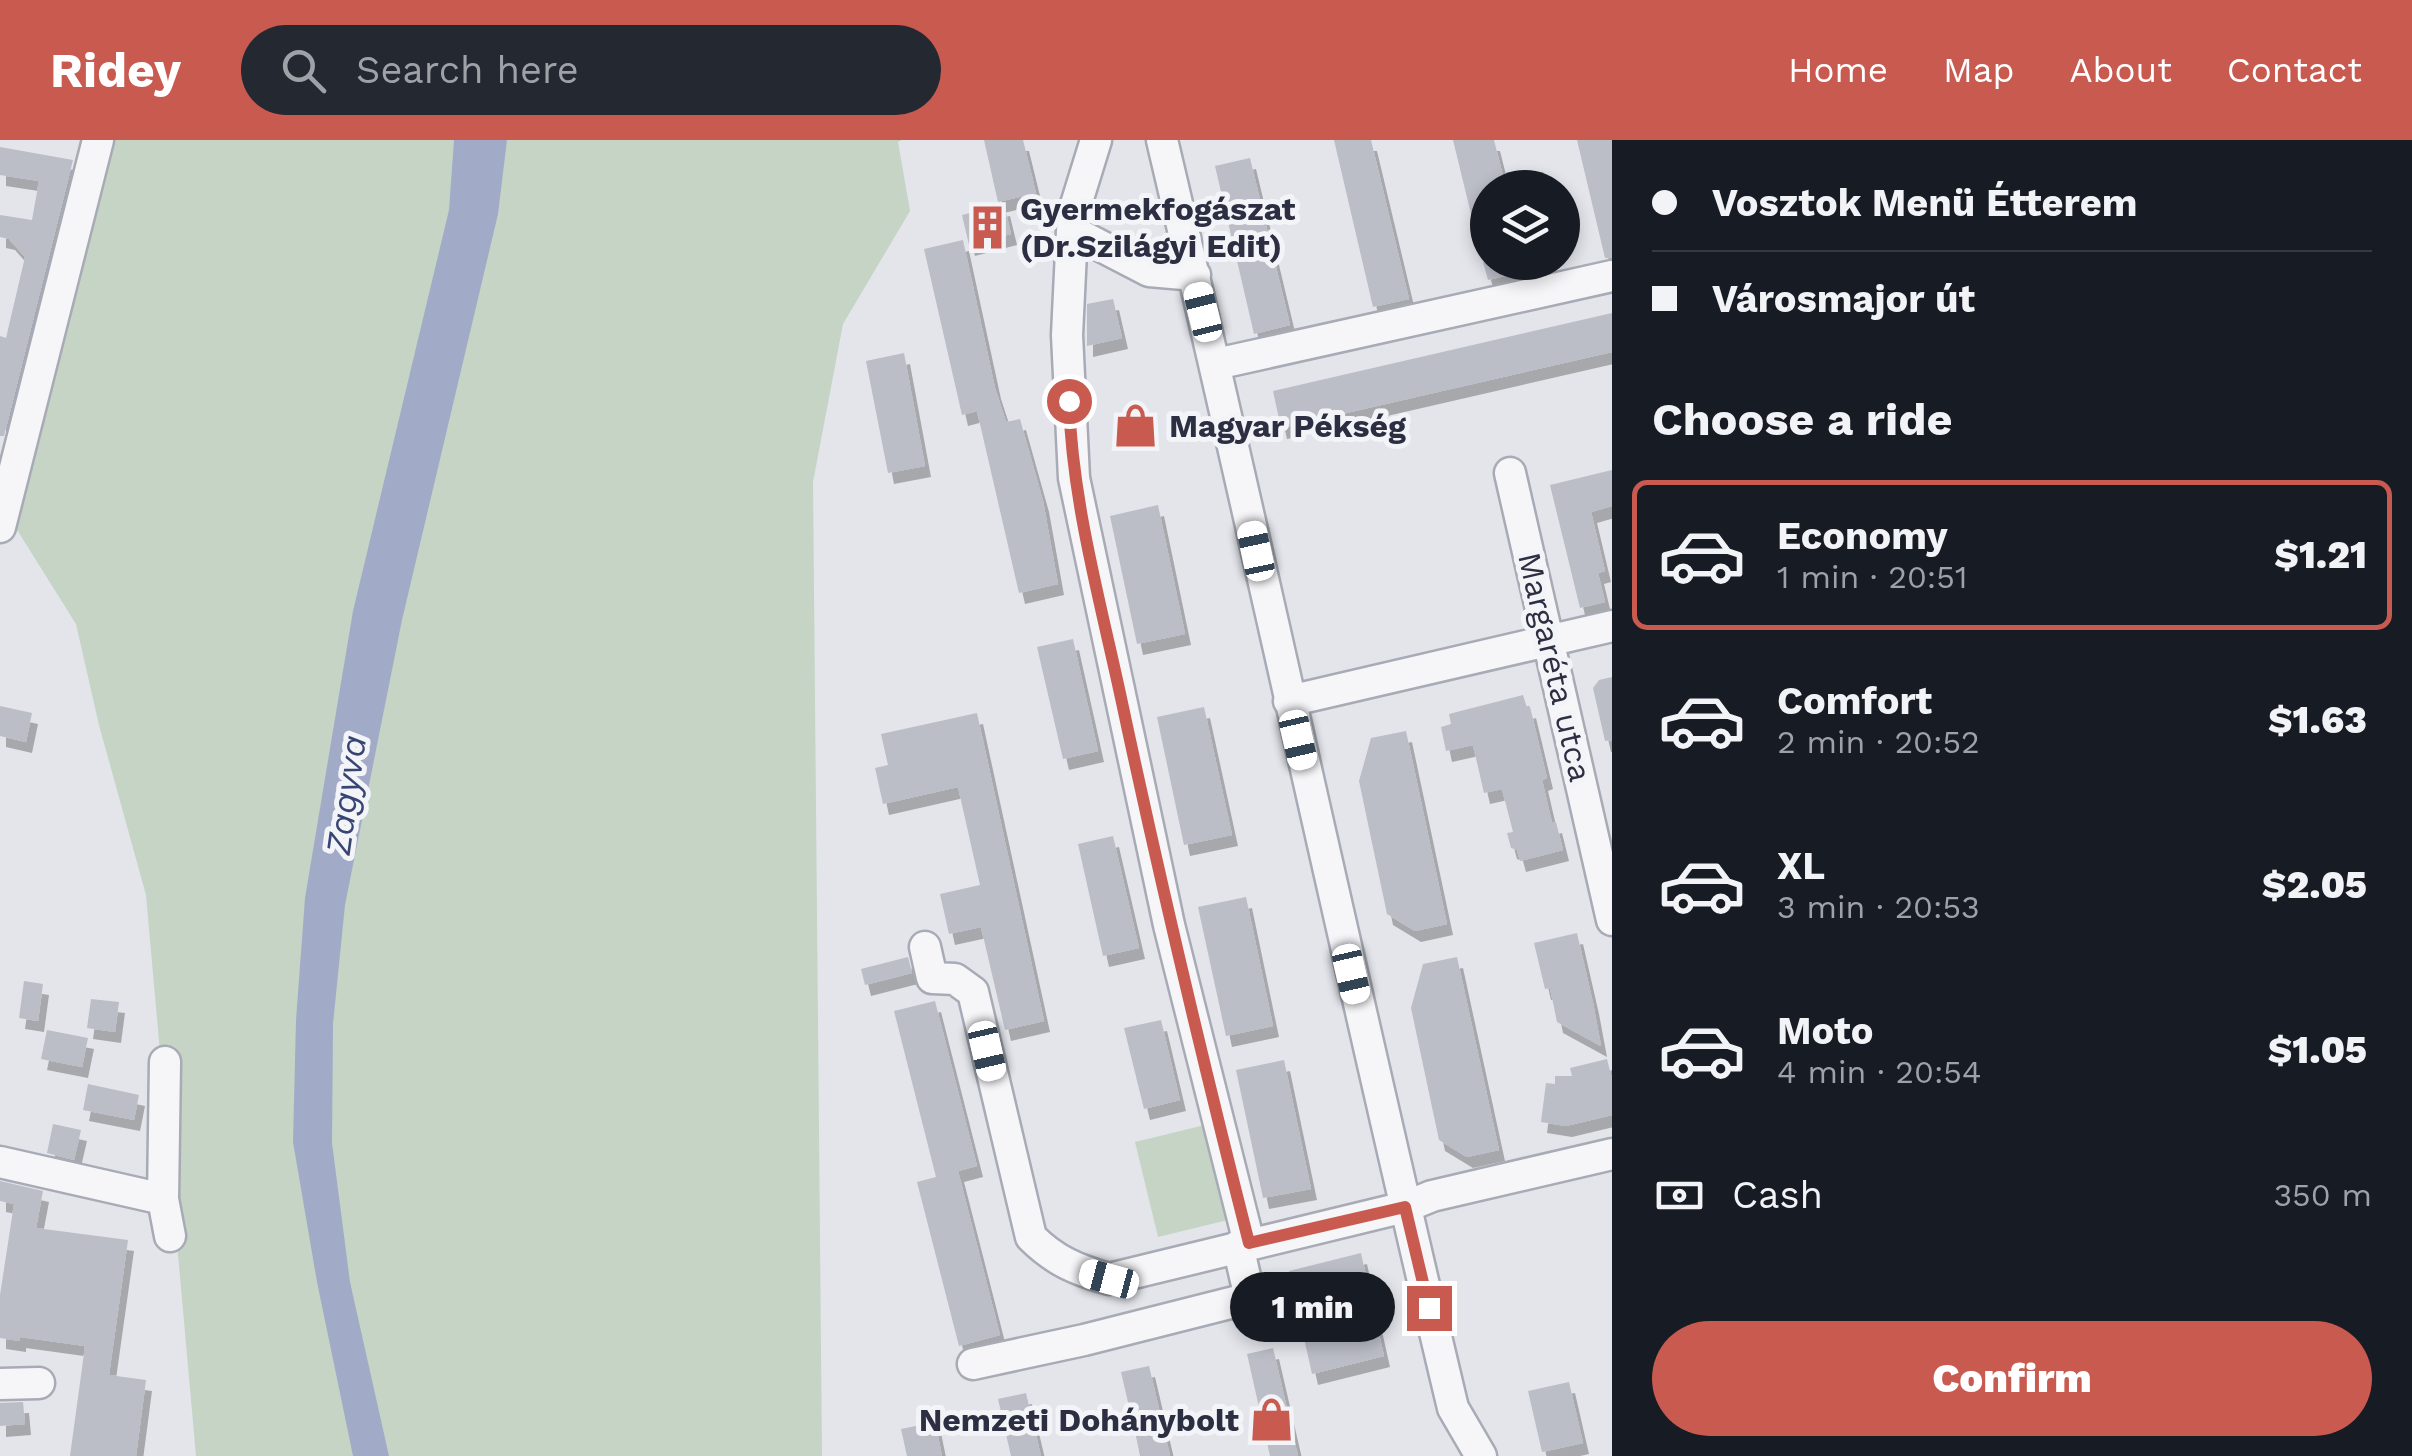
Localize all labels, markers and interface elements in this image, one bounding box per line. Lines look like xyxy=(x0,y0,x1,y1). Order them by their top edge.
search box xyxy=(241,25,941,115)
text: Ridey xyxy=(50,42,181,99)
icon: search xyxy=(276,43,331,98)
text: Search here xyxy=(356,48,579,92)
text: Home xyxy=(1788,49,1888,91)
text: Map xyxy=(1943,49,2015,91)
text: About xyxy=(2070,49,2172,91)
text: Contact xyxy=(2227,49,2362,91)
map controls xyxy=(1470,170,1580,280)
button: layers xyxy=(1470,170,1580,280)
text: Vosztok Menü Étterem xyxy=(1712,181,2137,225)
place label: Gyermekfogászat (Dr.Szilágyi Edit) xyxy=(1020,190,1296,265)
building icon: Gyermekfogászat (Dr.Szilágyi Edit) xyxy=(963,203,1011,251)
text: Városmajor út xyxy=(1712,277,1975,321)
car xyxy=(1181,279,1225,345)
route start xyxy=(1047,379,1092,424)
text: Choose a ride xyxy=(1652,393,1952,446)
shop icon: Magyar Pékség xyxy=(1112,402,1160,450)
place label: Magyar Pékség xyxy=(1169,407,1406,445)
icon: car xyxy=(1657,510,1747,600)
text: Economy xyxy=(1777,514,1948,558)
car xyxy=(1235,519,1277,583)
text: $1.21 xyxy=(2274,533,2367,577)
street label: Margaréta utca xyxy=(1510,549,1600,785)
text: 1 min · 20:51 xyxy=(1777,558,1967,596)
icon: car xyxy=(1657,675,1747,765)
text: Comfort xyxy=(1777,679,1932,723)
text: $1.63 xyxy=(2268,698,2367,742)
car xyxy=(1277,707,1319,773)
text: 2 min · 20:52 xyxy=(1777,723,1980,761)
water label: Zagyva xyxy=(317,733,375,858)
icon: car xyxy=(1657,840,1747,930)
text: XL xyxy=(1777,844,1825,888)
text: $2.05 xyxy=(2262,863,2367,907)
text: 3 min · 20:53 xyxy=(1777,888,1980,926)
car xyxy=(1330,941,1372,1007)
icon: car xyxy=(1657,1005,1747,1095)
text: Moto xyxy=(1777,1009,1873,1053)
car xyxy=(966,1018,1008,1084)
text: $1.05 xyxy=(2268,1028,2367,1072)
text: 4 min · 20:54 xyxy=(1777,1053,1982,1091)
icon: cash xyxy=(1652,1168,1707,1223)
text: Cash xyxy=(1732,1173,1823,1217)
text: 350 m xyxy=(2273,1176,2372,1214)
car xyxy=(1076,1257,1142,1301)
callout: 1 min xyxy=(1229,1273,1394,1343)
route end xyxy=(1407,1286,1452,1331)
text: 1 min xyxy=(1271,1288,1354,1326)
button: Confirm xyxy=(1652,1321,2372,1436)
shop icon: Nemzeti Dohánybolt xyxy=(1248,1396,1296,1444)
place label: Nemzeti Dohánybolt xyxy=(919,1401,1239,1439)

